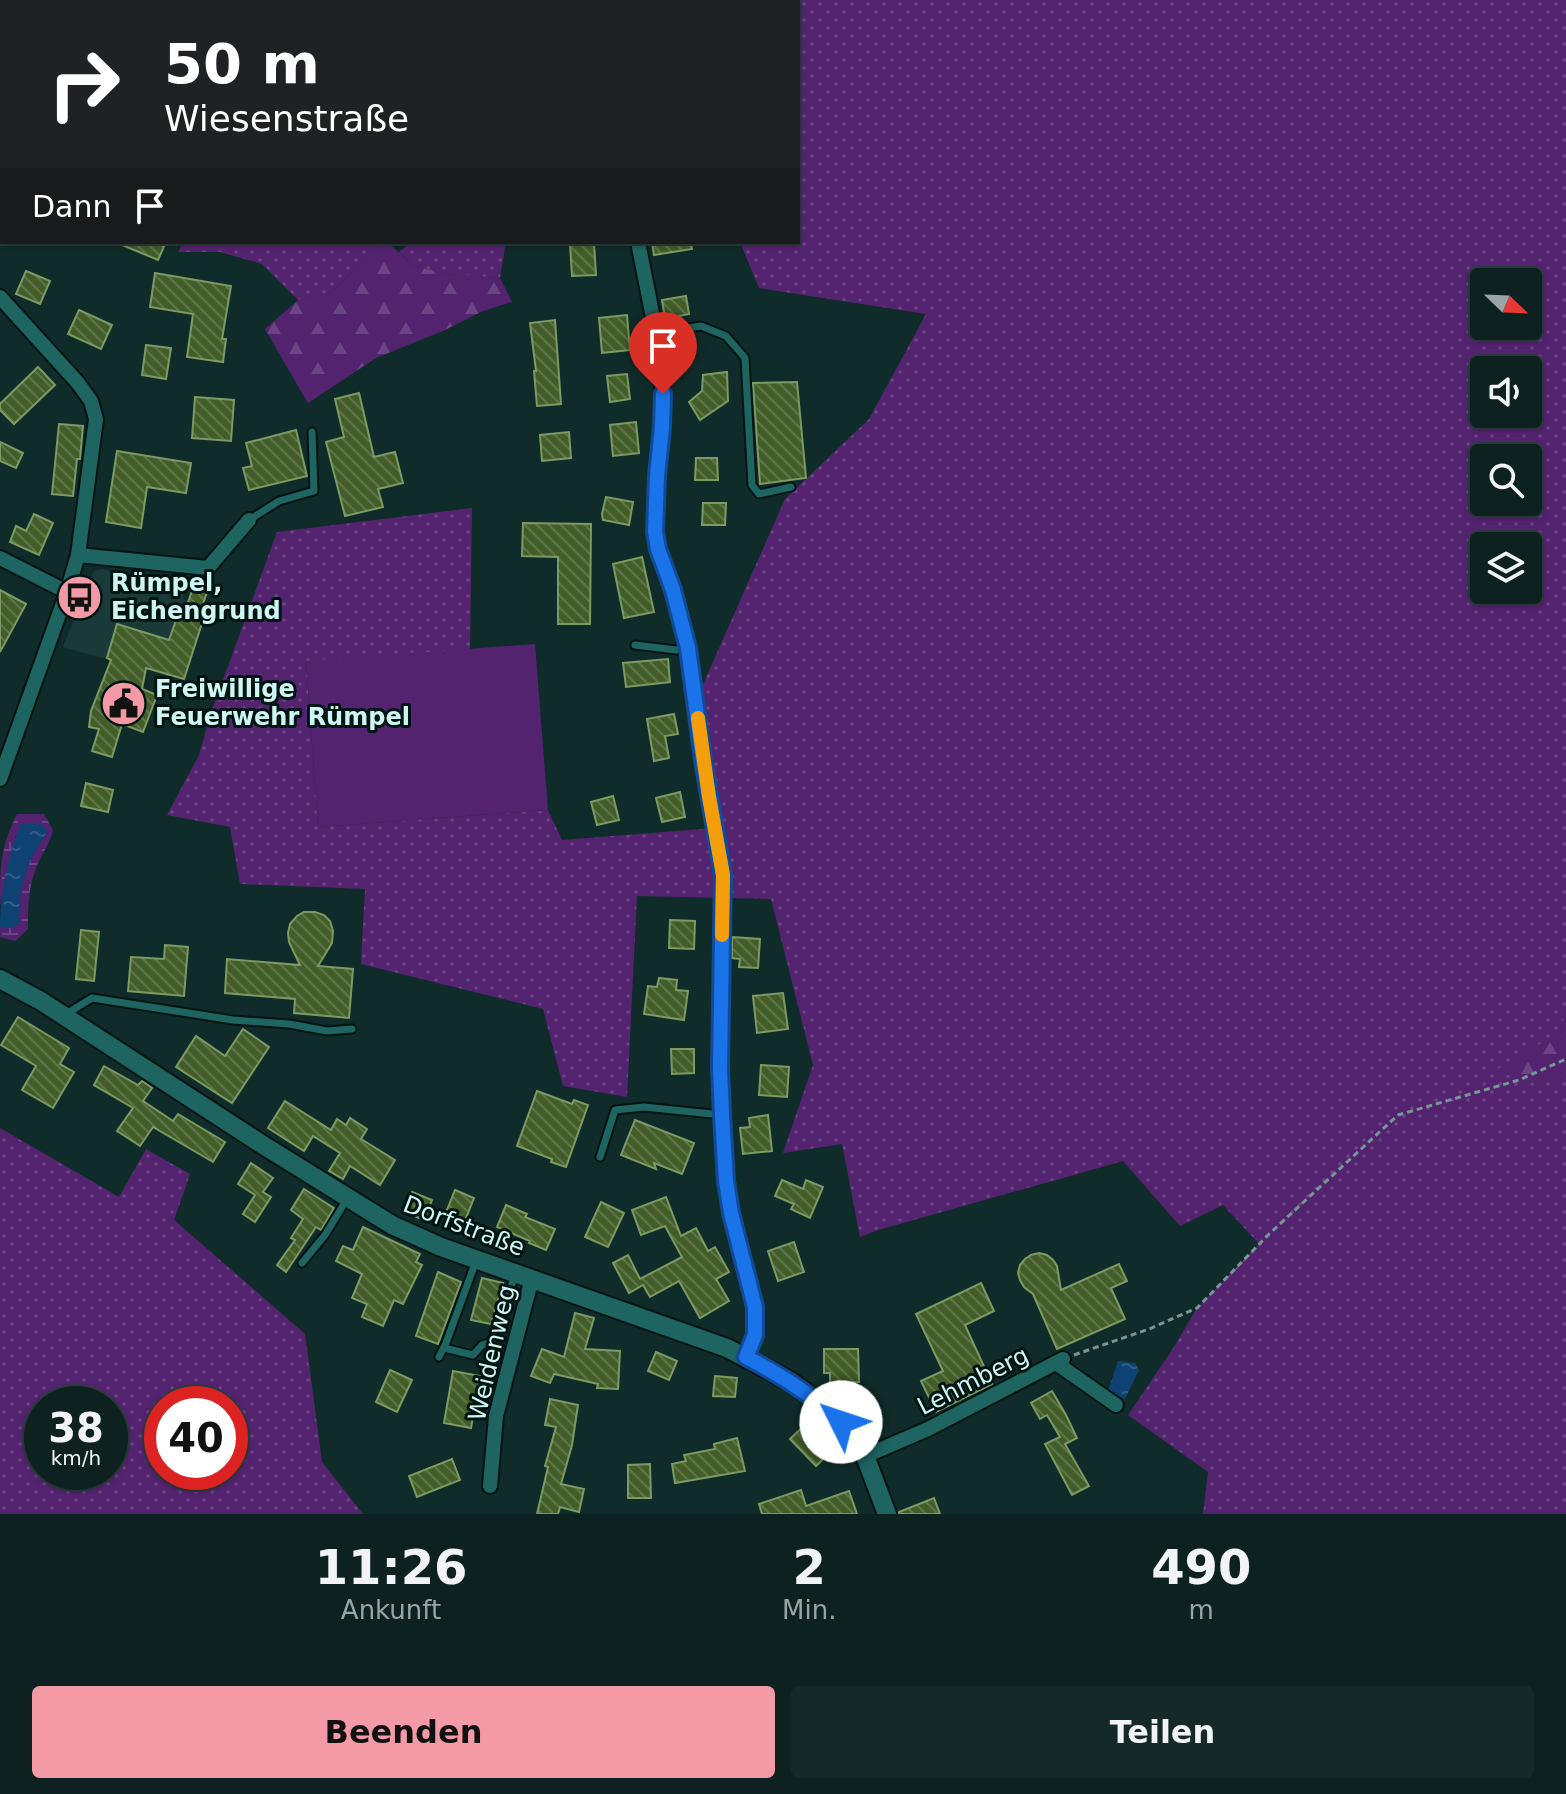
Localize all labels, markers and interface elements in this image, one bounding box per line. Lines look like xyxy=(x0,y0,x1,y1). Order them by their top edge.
text: 50 m xyxy=(164,31,320,96)
icon: right xyxy=(32,32,136,136)
text: Wiesenstraße xyxy=(164,98,409,139)
icon: arrive xyxy=(128,184,172,228)
text: Dann xyxy=(32,189,112,224)
north arrow xyxy=(1470,268,1542,340)
map controls xyxy=(1470,268,1542,604)
pin xyxy=(629,312,697,394)
icon: arrive xyxy=(641,324,685,368)
button: sound xyxy=(1470,356,1542,428)
button: search xyxy=(1470,444,1542,516)
button: layers xyxy=(1470,532,1542,604)
place label: Rümpel, Eichengrund xyxy=(111,569,281,625)
bus stop icon: Rümpel, Eichengrund xyxy=(56,573,104,621)
place label: Freiwillige Feuerwehr Rümpel xyxy=(155,675,410,731)
public building icon: Freiwillige Feuerwehr Rümpel xyxy=(100,679,148,727)
street label: Dorfstraße xyxy=(399,1190,529,1262)
street label: Weidenweg xyxy=(463,1282,521,1424)
street label: Lehmberg xyxy=(913,1341,1033,1421)
position arrow xyxy=(799,1380,883,1464)
speed limit sign: 40 xyxy=(144,1386,248,1490)
text: 38 xyxy=(48,1405,104,1451)
text: km/h xyxy=(51,1446,101,1470)
text: 11:26 xyxy=(315,1539,467,1595)
text: 2 xyxy=(793,1539,826,1595)
text: 490 xyxy=(1151,1539,1251,1595)
text: Ankunft xyxy=(341,1595,441,1625)
text: Min. xyxy=(782,1595,836,1625)
text: m xyxy=(1189,1595,1214,1625)
button: Beenden xyxy=(32,1686,775,1778)
button: Teilen xyxy=(791,1686,1534,1778)

